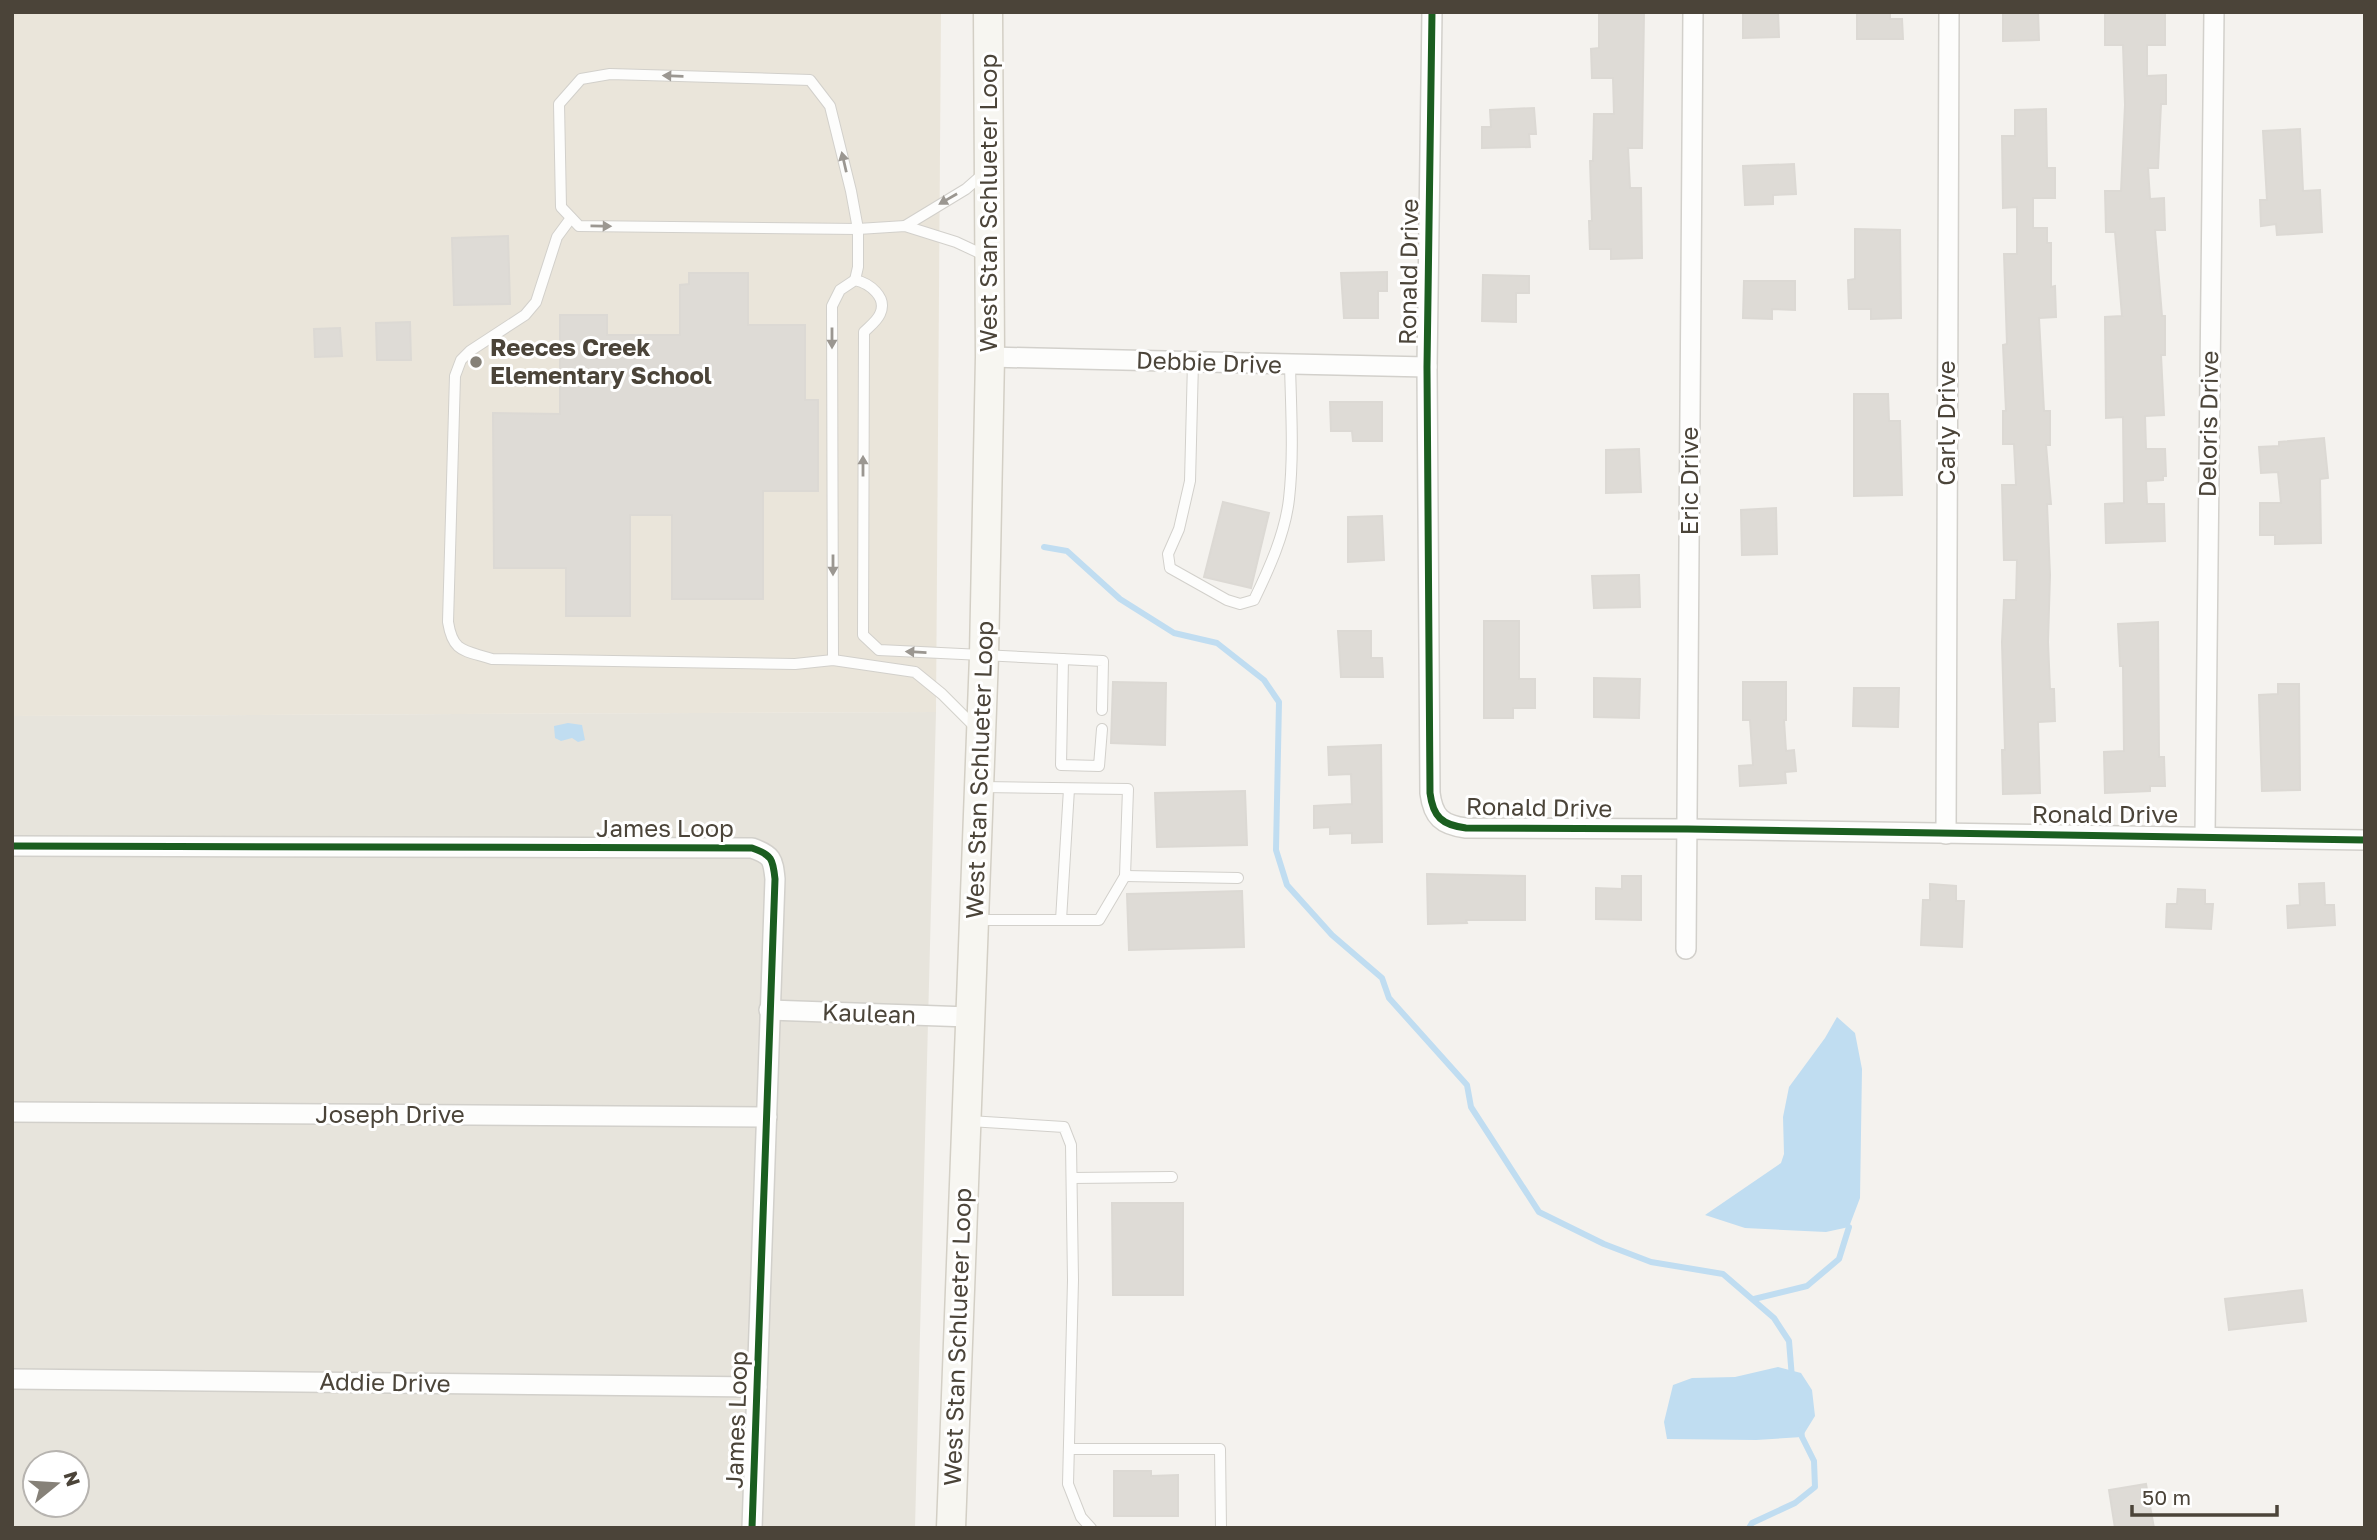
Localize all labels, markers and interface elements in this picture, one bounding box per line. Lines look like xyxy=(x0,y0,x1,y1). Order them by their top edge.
street label: West Stan Schlueter Loop xyxy=(973,54,1002,352)
one-way arrow xyxy=(662,70,684,81)
one-way arrow xyxy=(838,151,849,173)
one-way arrow xyxy=(938,193,957,205)
street label: Ronald Drive xyxy=(1392,198,1423,345)
one-way arrow xyxy=(590,221,612,232)
one-way arrow xyxy=(826,327,838,349)
place label: Reeces Creek Elementary School xyxy=(490,332,712,389)
street label: Debbie Drive xyxy=(1136,344,1283,379)
street label: Deloris Drive xyxy=(2192,350,2223,497)
marker: Reeces Creek Elementary School xyxy=(468,354,484,370)
street label: Carly Drive xyxy=(1931,360,1960,486)
street label: Eric Drive xyxy=(1674,427,1703,535)
one-way arrow xyxy=(857,455,868,477)
one-way arrow xyxy=(827,554,839,576)
street label: West Stan Schlueter Loop xyxy=(959,620,998,920)
one-way arrow xyxy=(904,646,926,657)
street label: Ronald Drive xyxy=(1466,791,1613,822)
street label: Ronald Drive xyxy=(2032,799,2178,828)
street label: James Loop xyxy=(596,813,734,842)
street label: Kaulean xyxy=(822,996,917,1029)
street label: Joseph Drive xyxy=(315,1099,465,1128)
street label: West Stan Schlueter Loop xyxy=(937,1187,976,1487)
street label: James Loop xyxy=(719,1351,752,1489)
street label: Addie Drive xyxy=(319,1366,451,1397)
north arrow xyxy=(21,1449,91,1519)
text: N xyxy=(59,1468,86,1489)
scale bar xyxy=(2132,1474,2277,1518)
text: 50 m xyxy=(2142,1484,2191,1510)

